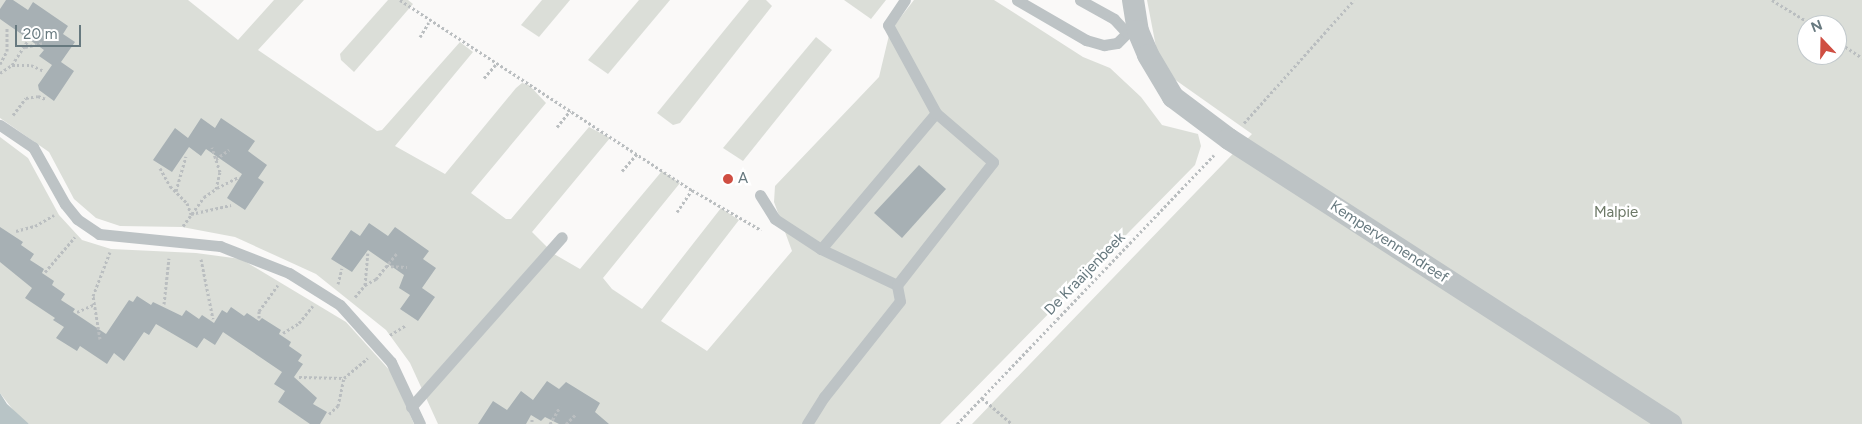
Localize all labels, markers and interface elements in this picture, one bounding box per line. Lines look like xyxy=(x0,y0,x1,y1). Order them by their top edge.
scale bar xyxy=(18,15,84,47)
north arrow xyxy=(1797,15,1847,65)
text: N xyxy=(1809,17,1825,36)
text: 20 m xyxy=(23,25,57,43)
place label: A xyxy=(738,170,748,188)
marker: A xyxy=(722,173,734,185)
street label: Kempervennendreef xyxy=(1327,197,1451,287)
park label: Malpie xyxy=(1594,204,1638,222)
street label: De Kraaijenbeek xyxy=(1041,229,1129,319)

